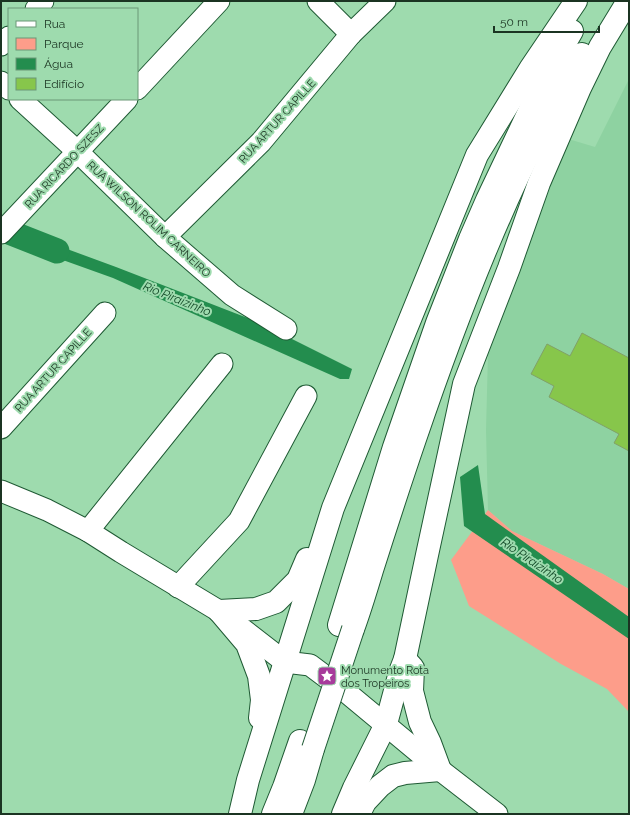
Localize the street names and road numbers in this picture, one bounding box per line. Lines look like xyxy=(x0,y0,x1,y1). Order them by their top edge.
street label: RUA ARTUR CAPILLE xyxy=(236,77,319,166)
street label: RUA RICARDO SZESZ xyxy=(22,122,107,211)
street label: RUA WILSON ROLIM CARNEIRO xyxy=(84,159,213,280)
street label: RUA ARTUR CAPILLE xyxy=(12,326,95,415)

